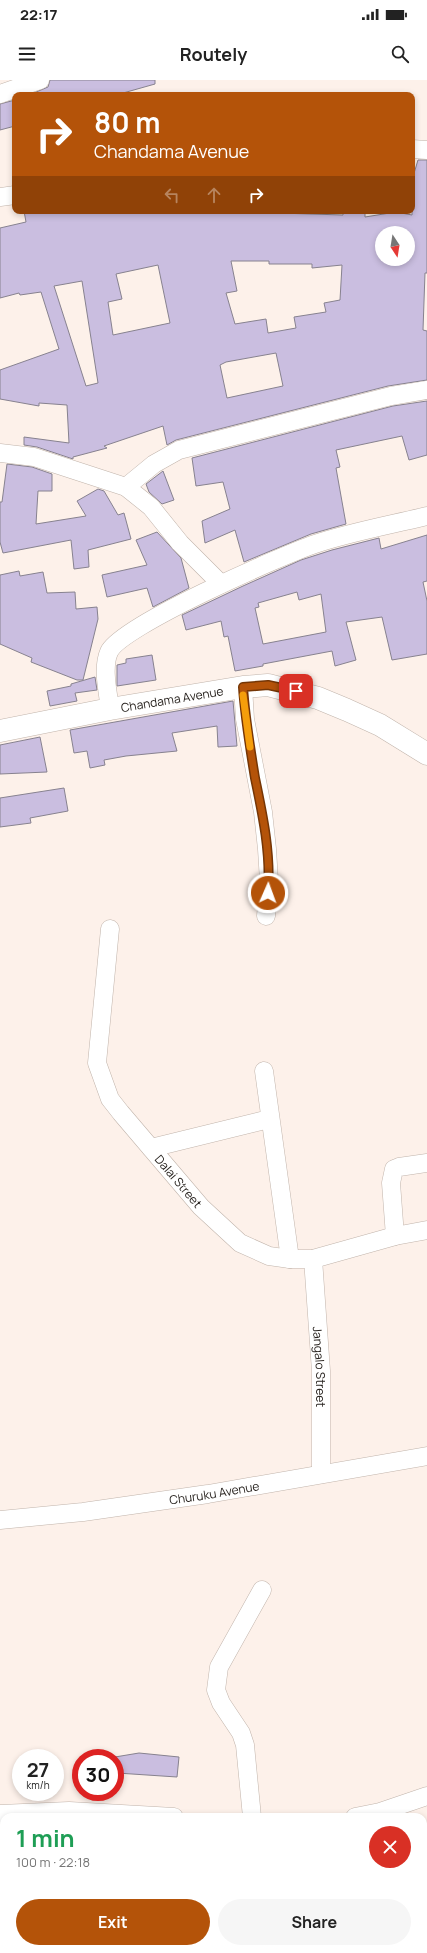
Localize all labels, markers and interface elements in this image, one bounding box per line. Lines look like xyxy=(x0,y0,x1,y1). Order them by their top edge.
text: 22:17 xyxy=(20,4,58,25)
text: Routely xyxy=(180,42,247,66)
icon: menu xyxy=(16,43,38,65)
icon: search xyxy=(389,43,411,65)
text: 80 m xyxy=(94,103,160,141)
icon: right xyxy=(28,108,80,160)
text: Chandama Avenue xyxy=(94,139,249,163)
icon: left xyxy=(161,184,183,206)
icon: ahead xyxy=(203,184,225,206)
icon: right xyxy=(245,184,267,206)
north arrow xyxy=(375,226,415,266)
map controls xyxy=(375,226,415,266)
pin xyxy=(279,674,313,708)
icon: arrive xyxy=(285,680,307,702)
street label: Chandama Avenue xyxy=(119,682,225,716)
position arrow xyxy=(247,872,289,914)
street label: Dalai Street xyxy=(151,1151,206,1211)
street label: Jangalo Street xyxy=(309,1326,330,1407)
street label: Churuku Avenue xyxy=(168,1477,261,1508)
speed limit sign: 30 xyxy=(72,1749,124,1801)
text: 27 xyxy=(27,1756,49,1783)
text: km/h xyxy=(26,1778,50,1792)
text: 1 min xyxy=(16,1821,75,1854)
button: close xyxy=(369,1826,411,1868)
text: 100 m · 22:18 xyxy=(16,1853,90,1871)
button: Exit xyxy=(16,1899,210,1945)
button: Share xyxy=(218,1899,411,1945)

